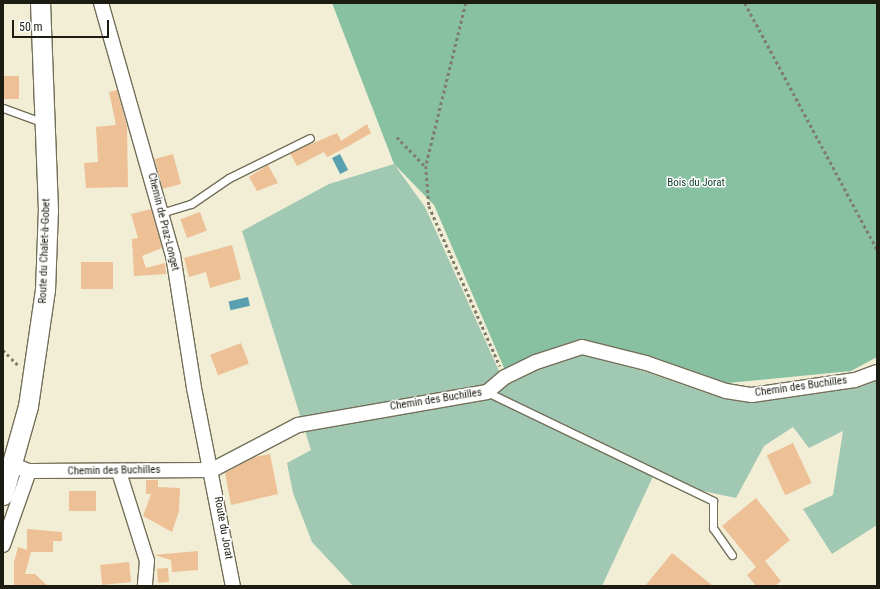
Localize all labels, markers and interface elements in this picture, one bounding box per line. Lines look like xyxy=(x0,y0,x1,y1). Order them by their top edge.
scale bar xyxy=(14,12,111,38)
text: 50 m xyxy=(19,20,43,34)
street label: Chemin de Praz-Longet xyxy=(144,172,182,272)
park label: Bois du Jorat xyxy=(667,176,725,190)
street label: Route du Chalet-à-Gobet xyxy=(37,198,53,304)
street label: Chemin des Buchilles xyxy=(754,374,848,400)
street label: Chemin des Buchilles xyxy=(389,386,483,414)
street label: Chemin des Buchilles xyxy=(67,464,161,478)
street label: Route du Jorat xyxy=(211,496,235,560)

